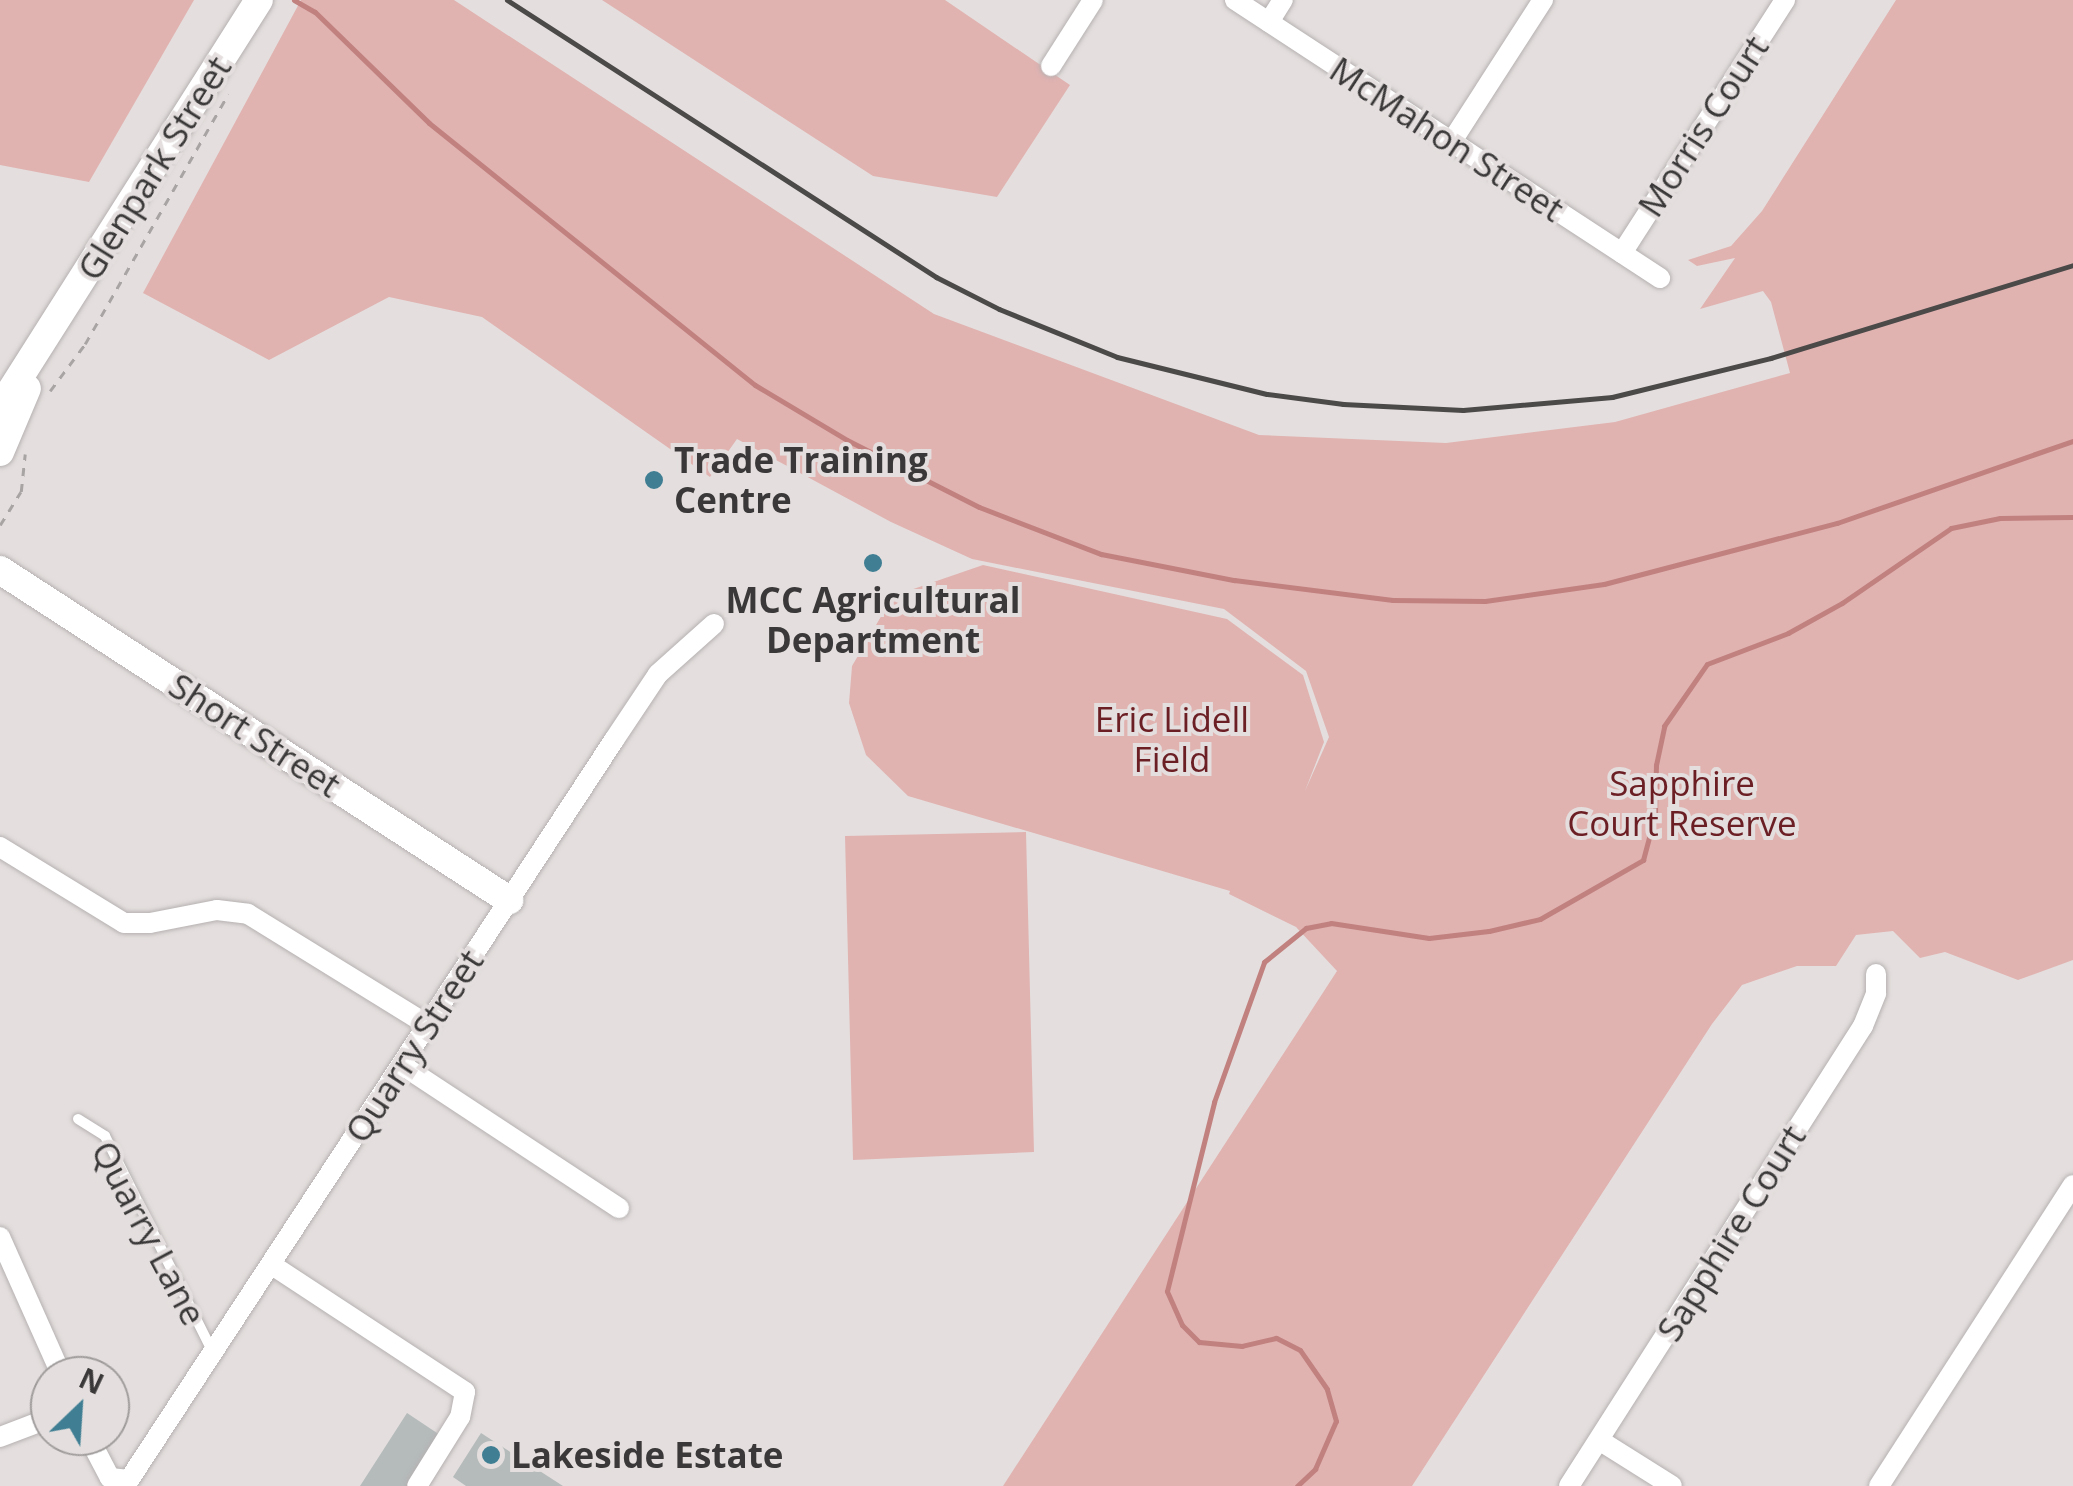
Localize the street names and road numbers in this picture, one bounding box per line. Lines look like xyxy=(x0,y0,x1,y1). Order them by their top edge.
street label: Morris Court xyxy=(1629,28,1777,224)
street label: Glenpark Street xyxy=(68,48,240,288)
street label: McMahon Street xyxy=(1322,48,1572,230)
street label: Short Street xyxy=(162,664,348,806)
street label: Quarry Street xyxy=(336,942,492,1150)
street label: Sapphire Court xyxy=(1648,1117,1814,1349)
street label: Quarry Lane xyxy=(83,1134,215,1332)

